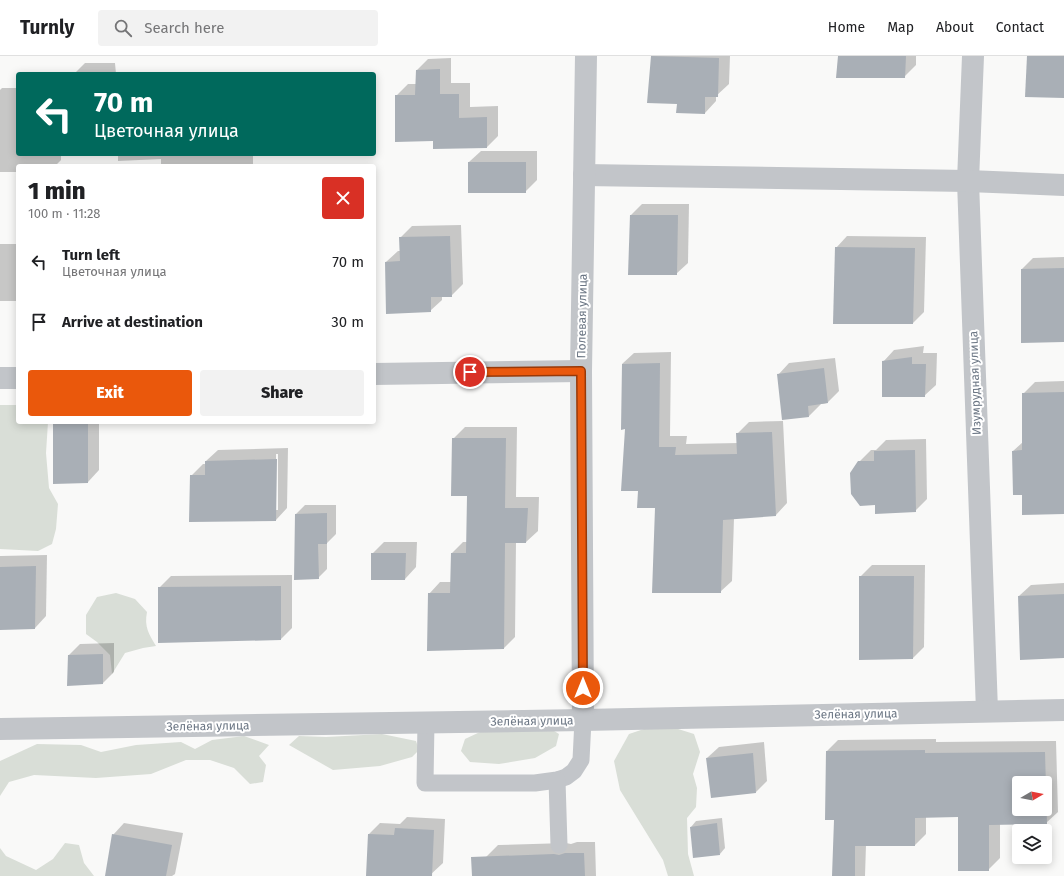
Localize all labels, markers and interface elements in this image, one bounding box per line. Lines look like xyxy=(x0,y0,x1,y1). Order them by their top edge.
search box xyxy=(98,10,378,46)
text: Turnly xyxy=(20,16,74,39)
icon: search xyxy=(112,17,134,39)
text: Search here xyxy=(144,19,224,37)
text: Home xyxy=(828,19,865,36)
text: Map xyxy=(887,19,914,36)
text: About xyxy=(936,19,974,36)
text: Contact xyxy=(996,19,1044,36)
text: 70 m xyxy=(94,86,153,119)
icon: left xyxy=(28,88,80,140)
text: Цветочная улица xyxy=(94,120,239,142)
text: 1 min xyxy=(28,177,86,205)
button: close xyxy=(322,177,364,219)
text: 100 m · 11:28 xyxy=(28,206,101,221)
text: Turn left xyxy=(62,246,120,264)
icon: left xyxy=(28,251,50,273)
text: 70 m xyxy=(332,253,364,271)
text: Цветочная улица xyxy=(62,264,167,279)
street label: Полевая улица xyxy=(574,273,590,359)
icon: arrive xyxy=(28,311,50,333)
text: Arrive at destination xyxy=(62,313,203,331)
text: 30 m xyxy=(331,313,364,331)
street label: Изумрудная улица xyxy=(966,331,984,435)
pin xyxy=(453,355,487,389)
icon: arrive xyxy=(459,361,481,383)
button: Exit xyxy=(28,370,192,416)
button: Share xyxy=(200,370,364,416)
position arrow xyxy=(562,667,604,709)
street label: Зелёная улица xyxy=(814,706,898,722)
street label: Зелёная улица xyxy=(490,713,574,729)
street label: Зелёная улица xyxy=(166,718,250,734)
north arrow xyxy=(1012,776,1052,816)
map controls xyxy=(1012,776,1052,864)
button: layers xyxy=(1012,824,1052,864)

